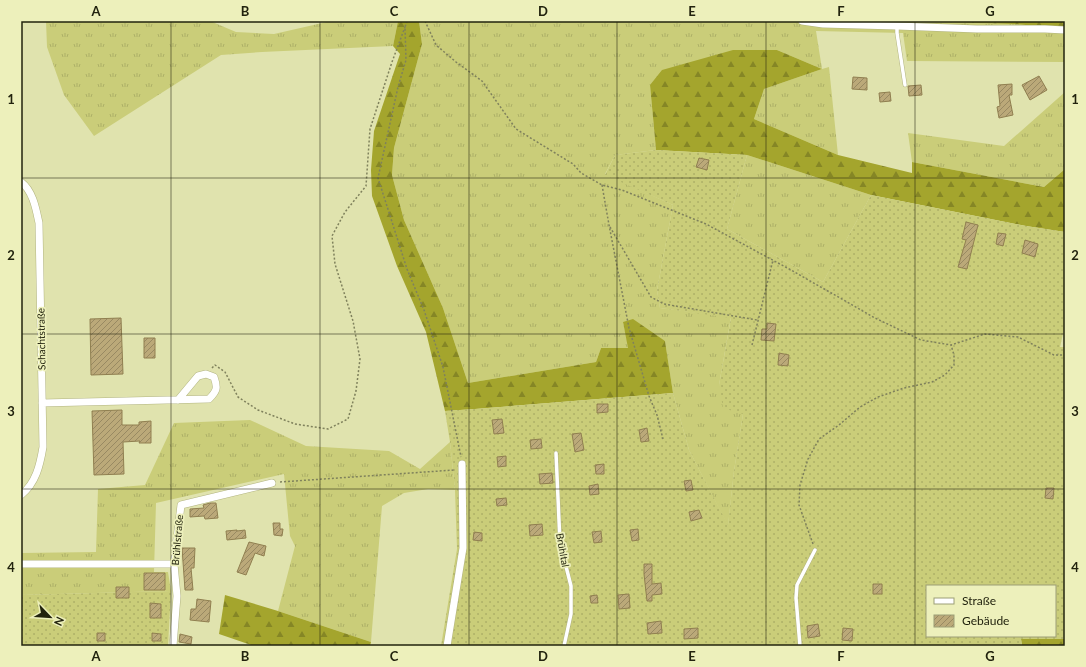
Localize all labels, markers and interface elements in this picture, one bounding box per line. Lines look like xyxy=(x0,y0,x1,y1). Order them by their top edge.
text: A xyxy=(90,3,101,19)
text: B xyxy=(241,3,250,19)
text: C xyxy=(390,3,399,19)
text: D xyxy=(538,3,548,19)
text: E xyxy=(688,3,696,19)
text: F xyxy=(837,3,845,19)
text: G xyxy=(985,3,995,19)
text: 1 xyxy=(7,91,15,107)
text: 1 xyxy=(1071,91,1079,107)
text: 2 xyxy=(7,247,15,263)
text: 2 xyxy=(1071,247,1079,263)
street label: Schachtstraße xyxy=(34,308,48,370)
text: 3 xyxy=(7,403,15,419)
text: 3 xyxy=(1071,403,1079,419)
street label: Brühlstraße xyxy=(169,514,185,566)
street label: Brühltal xyxy=(554,532,572,568)
text: 4 xyxy=(7,559,15,575)
text: 4 xyxy=(1071,559,1079,575)
legend xyxy=(926,585,1056,637)
text: Straße xyxy=(962,593,996,608)
north arrow xyxy=(30,597,70,637)
text: Gebäude xyxy=(962,613,1009,628)
text: N xyxy=(52,615,67,628)
text: A xyxy=(90,648,101,664)
text: B xyxy=(241,648,250,664)
text: C xyxy=(390,648,399,664)
text: D xyxy=(538,648,548,664)
text: E xyxy=(688,648,696,664)
text: F xyxy=(837,648,845,664)
text: G xyxy=(985,648,995,664)

